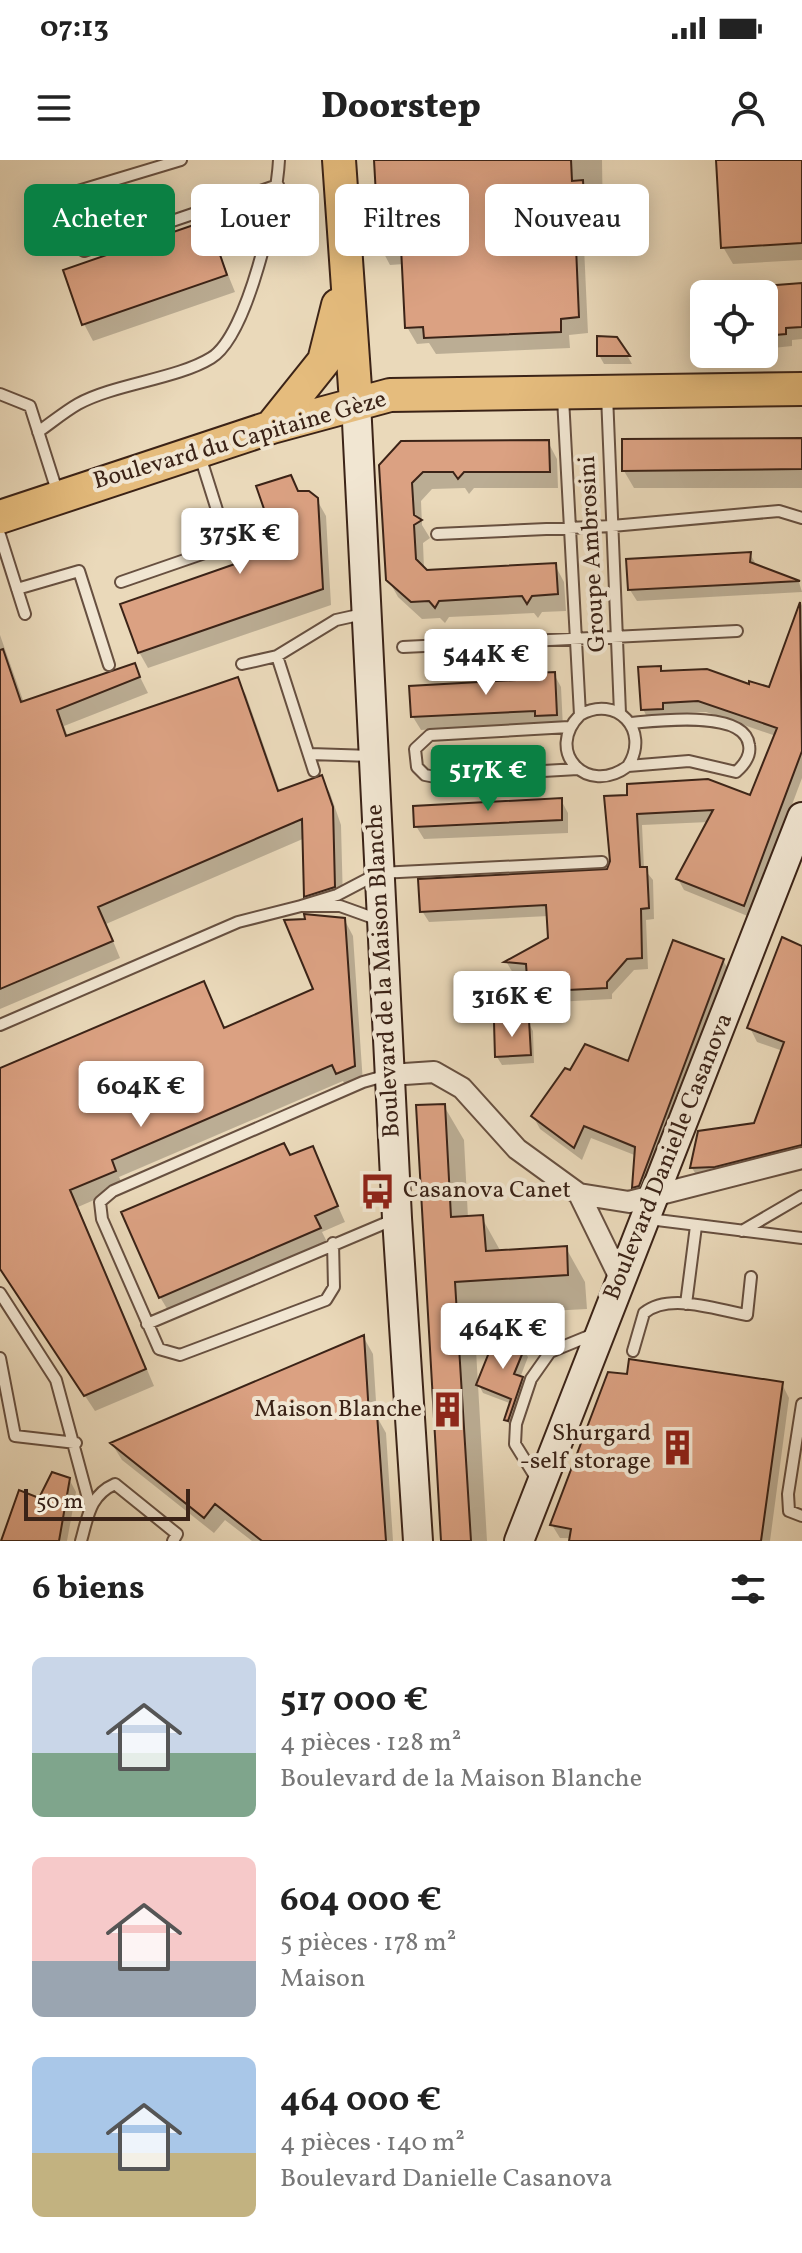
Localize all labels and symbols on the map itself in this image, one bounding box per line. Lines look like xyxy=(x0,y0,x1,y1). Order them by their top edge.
street label: Boulevard du Capitaine Gèze xyxy=(89,383,391,499)
street label: Groupe Ambrosini xyxy=(571,455,615,653)
pin: 375K € xyxy=(175,508,305,576)
pin: 544K € xyxy=(421,629,551,697)
pin: 517K € xyxy=(423,745,553,813)
street label: Boulevard de la Maison Blanche xyxy=(358,803,410,1139)
pin: 316K € xyxy=(447,971,577,1039)
street label: Boulevard Danielle Casanova xyxy=(596,1008,742,1306)
pin: 604K € xyxy=(76,1061,206,1129)
bus stop icon: Casanova Canet xyxy=(358,1172,396,1210)
place label: Casanova Canet xyxy=(403,1174,571,1208)
pin: 464K € xyxy=(438,1303,568,1371)
building icon: Maison Blanche xyxy=(429,1391,467,1429)
place label: Maison Blanche xyxy=(254,1393,422,1427)
place label: Shurgard -self storage xyxy=(520,1417,651,1479)
building icon: Shurgard -self storage xyxy=(658,1429,696,1467)
scale bar xyxy=(24,1485,190,1521)

